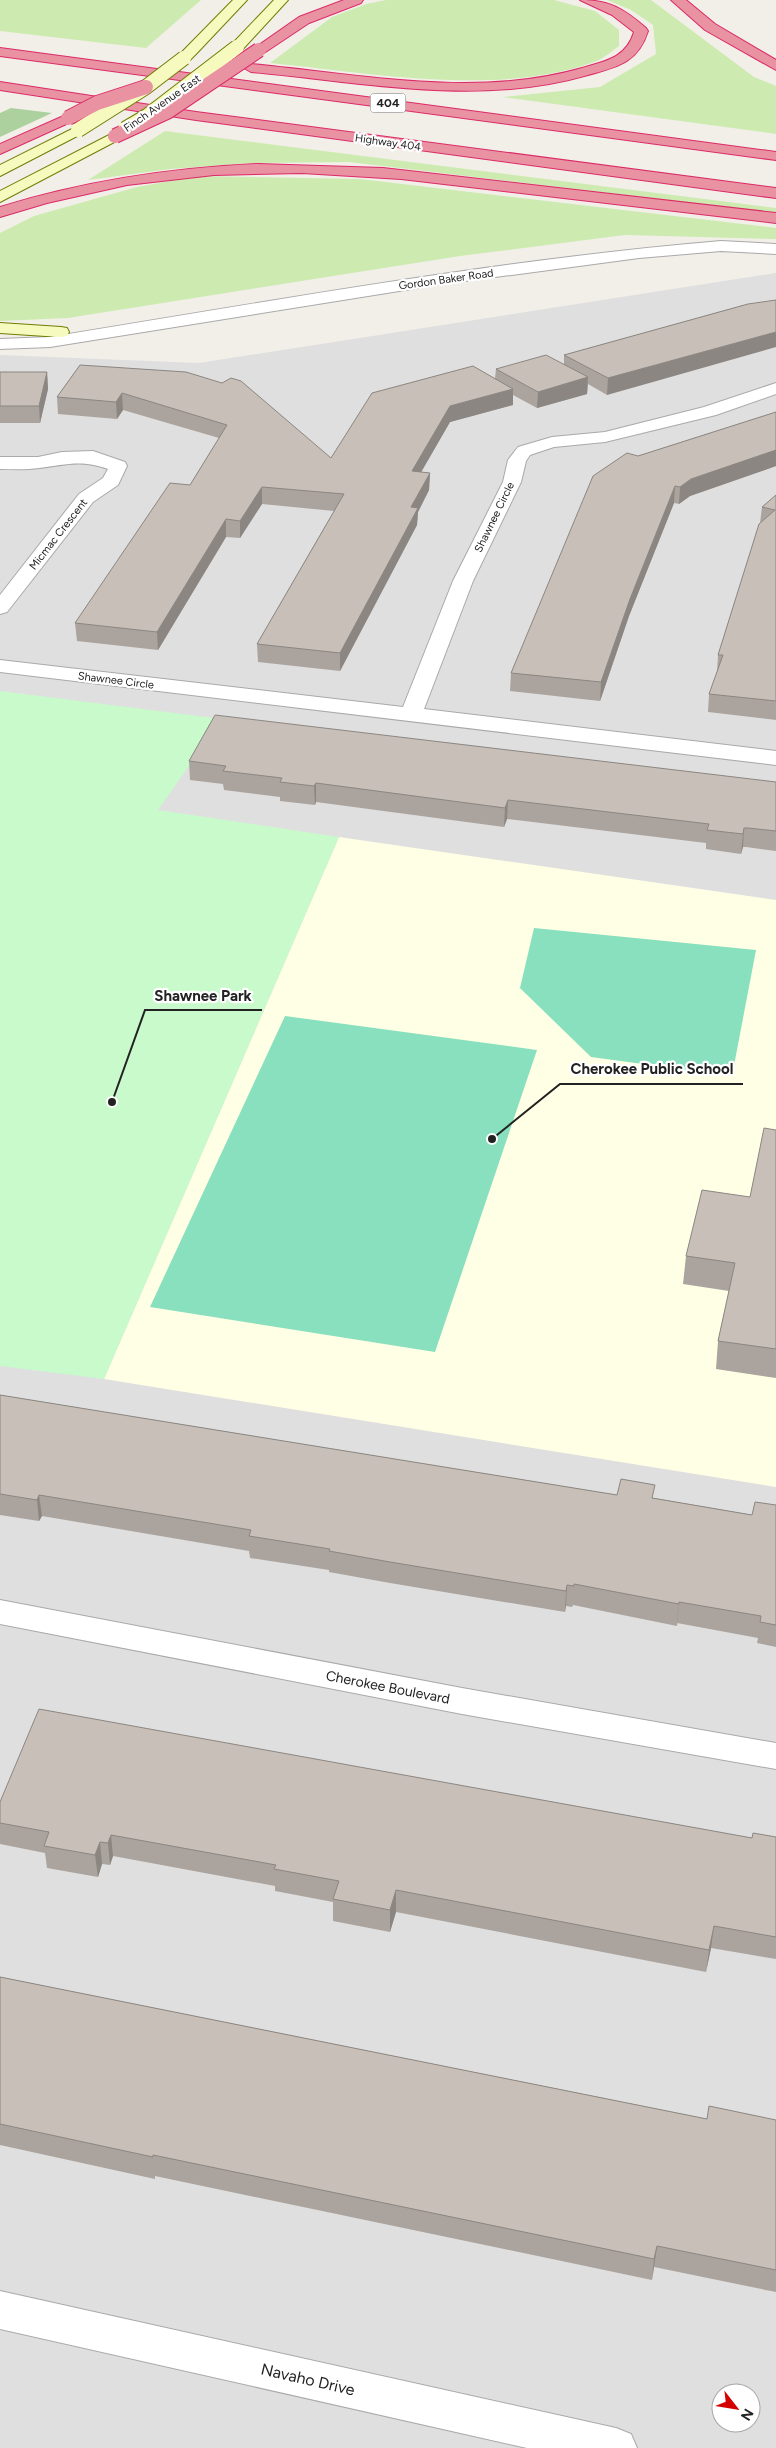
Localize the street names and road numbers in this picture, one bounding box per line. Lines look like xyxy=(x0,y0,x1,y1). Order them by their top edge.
street label: Finch Avenue East xyxy=(121,72,203,135)
road number: 404 xyxy=(370,94,406,112)
street label: Highway 404 xyxy=(354,131,422,154)
street label: Gordon Baker Road xyxy=(398,266,494,293)
street label: Shawnee Circle xyxy=(472,480,517,554)
street label: Micmac Crescent xyxy=(27,496,90,572)
street label: Shawnee Circle xyxy=(77,669,155,692)
street label: Cherokee Boulevard xyxy=(324,1667,451,1708)
street label: Navaho Drive xyxy=(259,2359,357,2400)

